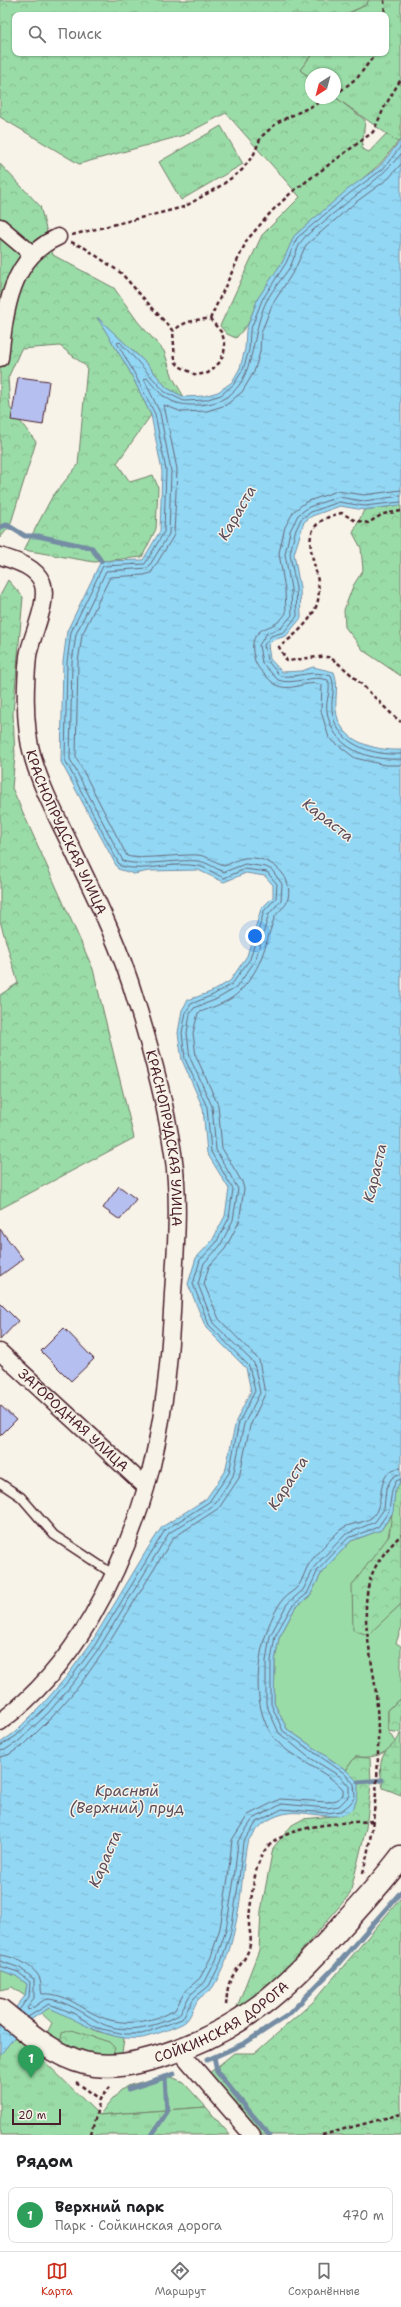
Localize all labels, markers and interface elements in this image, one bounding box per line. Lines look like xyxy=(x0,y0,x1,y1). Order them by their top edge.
search box xyxy=(12,12,389,56)
icon: search xyxy=(26,23,48,45)
text: Поиск xyxy=(58,24,102,44)
north arrow xyxy=(305,68,341,104)
water label: Караста xyxy=(213,482,261,544)
street label: КРАСНОПРУДСКАЯ УЛИЦА xyxy=(22,748,111,917)
water label: Караста xyxy=(298,794,358,846)
your location xyxy=(245,926,265,946)
street label: КРАСНОПРУДСКАЯ УЛИЦА xyxy=(142,1048,186,1227)
water label: Караста xyxy=(359,1141,391,1205)
street label: ЗАГОРОДНАЯ УЛИЦА xyxy=(14,1364,132,1475)
water label: Караста xyxy=(263,1452,313,1514)
water label: Красный (Верхний) пруд xyxy=(70,1781,184,1818)
water label: Караста xyxy=(84,1827,126,1891)
street label: СОЙКИНСКАЯ ДОРОГА xyxy=(152,1977,292,2066)
pin: 1 xyxy=(18,2045,44,2078)
scale bar xyxy=(12,2107,61,2126)
text: 20 m xyxy=(18,2108,46,2123)
text: Рядом xyxy=(16,2150,73,2172)
text: Верхний парк xyxy=(55,2197,164,2217)
text: 1 xyxy=(27,2207,33,2224)
text: 470 m xyxy=(342,2207,384,2224)
text: Парк · Сойкинская дорога xyxy=(55,2217,222,2234)
tab: Карта xyxy=(41,2260,73,2299)
tab: Маршрут xyxy=(155,2260,206,2299)
tab: Сохранённые xyxy=(288,2260,360,2299)

